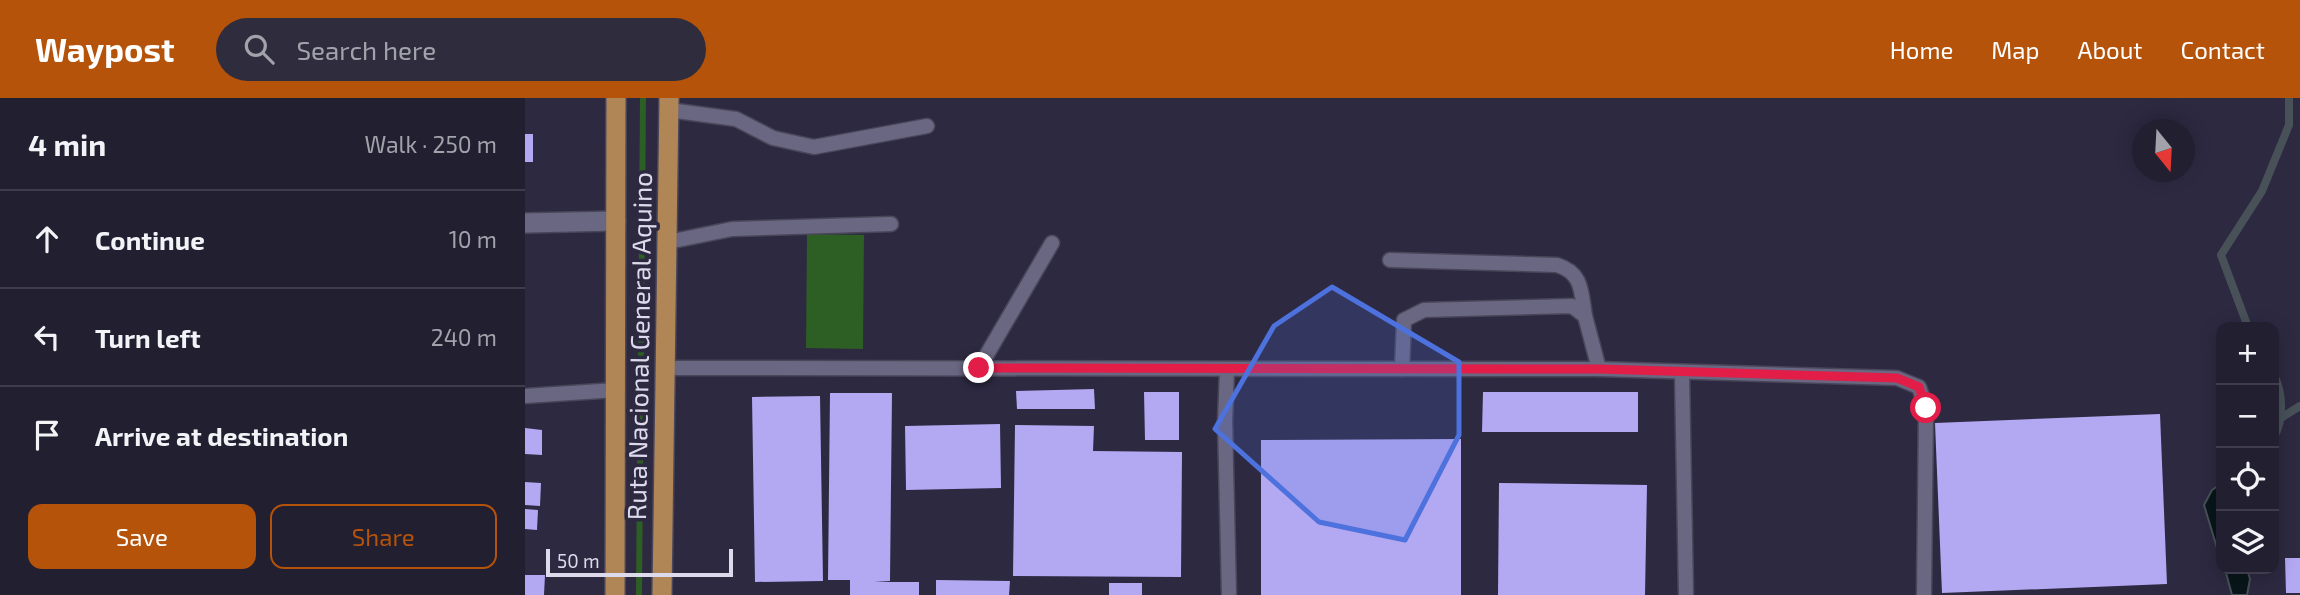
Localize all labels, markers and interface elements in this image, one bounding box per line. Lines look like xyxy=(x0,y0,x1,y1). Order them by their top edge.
search box xyxy=(216,18,706,81)
text: Waypost xyxy=(35,29,174,69)
icon: search xyxy=(240,30,278,68)
text: Search here xyxy=(296,34,436,65)
text: Home xyxy=(1890,35,1953,64)
text: Map xyxy=(1991,35,2039,64)
text: About xyxy=(2077,35,2143,64)
text: Contact xyxy=(2181,35,2265,64)
north arrow xyxy=(2132,119,2195,182)
text: 4 min xyxy=(28,126,106,162)
text: Walk · 250 m xyxy=(364,130,497,158)
street label: Ruta Nacional General Aquino xyxy=(620,172,657,520)
icon: ahead xyxy=(28,220,66,258)
text: Continue xyxy=(95,224,205,255)
text: 10 m xyxy=(449,225,497,253)
icon: left xyxy=(28,318,66,356)
text: Turn left xyxy=(95,322,201,353)
map controls xyxy=(2216,322,2279,574)
button: + xyxy=(2216,322,2279,385)
text: 240 m xyxy=(431,323,497,351)
route end xyxy=(963,352,994,383)
button: − xyxy=(2216,385,2279,448)
route start xyxy=(1910,392,1941,423)
icon: arrive xyxy=(28,416,66,454)
text: Arrive at destination xyxy=(95,420,348,451)
button: locate xyxy=(2216,448,2279,511)
button: Save xyxy=(28,504,256,569)
button: Share xyxy=(270,504,497,569)
button: layers xyxy=(2216,511,2279,574)
scale bar xyxy=(546,546,733,578)
text: 50 m xyxy=(557,549,600,572)

